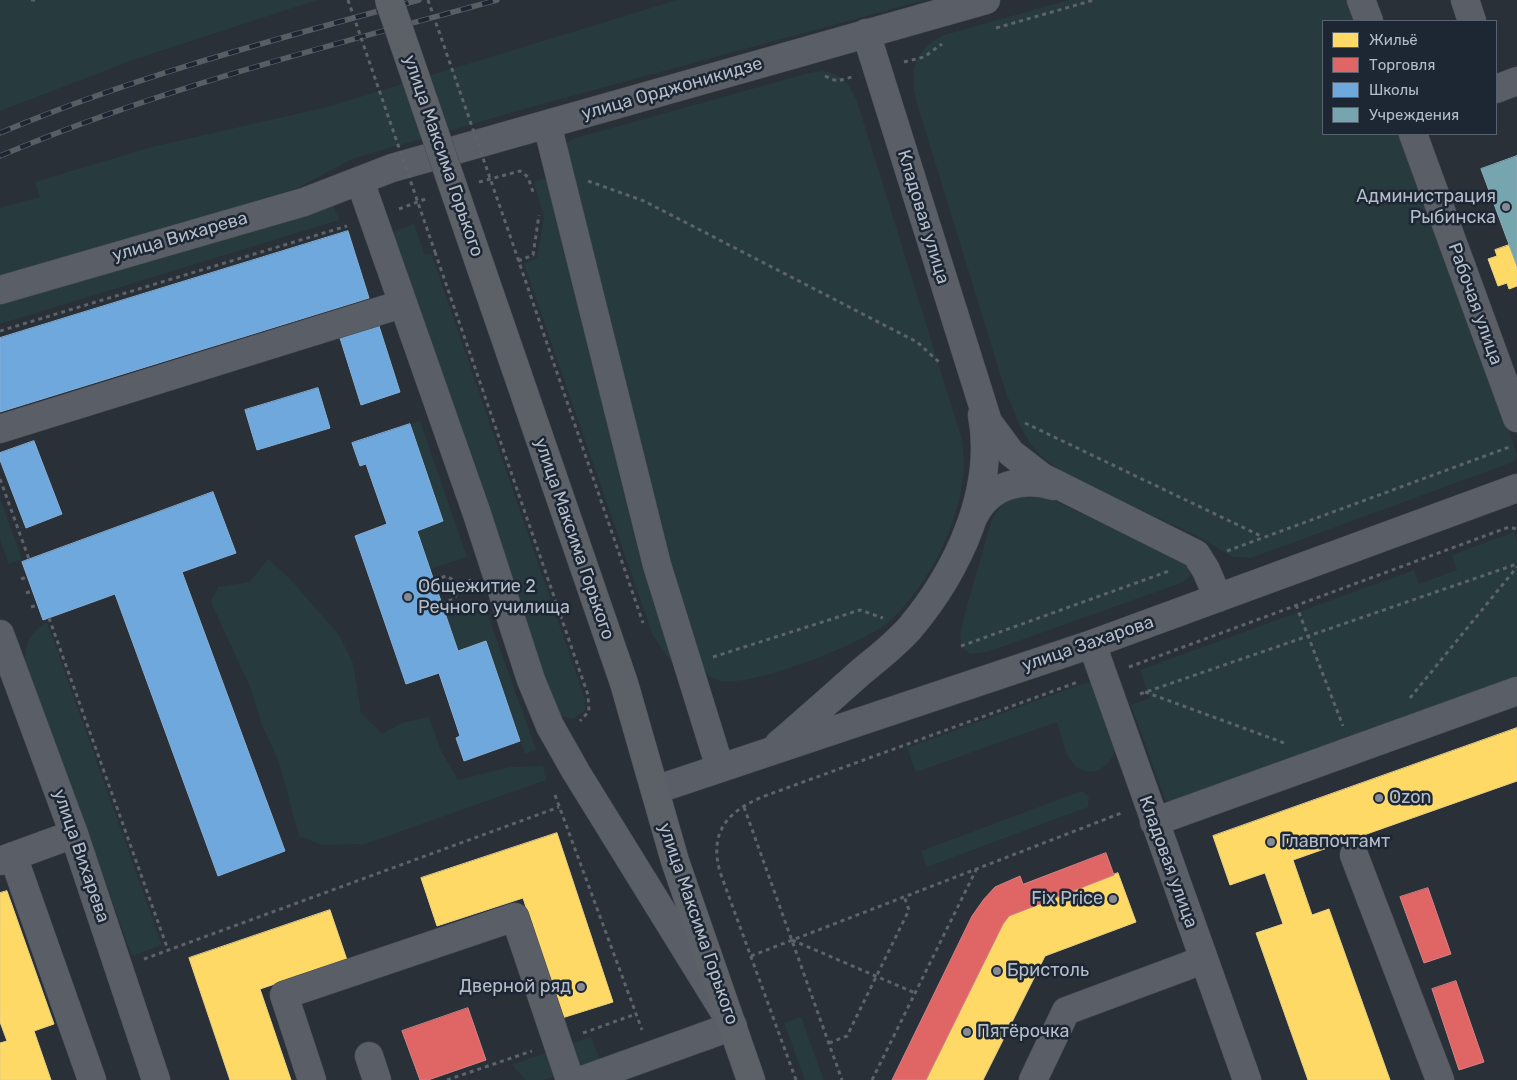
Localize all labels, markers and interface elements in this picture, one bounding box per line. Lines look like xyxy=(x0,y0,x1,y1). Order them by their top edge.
legend xyxy=(1322,20,1497,135)
text: Жильё xyxy=(1369,31,1418,49)
street label: улица Максима Горького xyxy=(398,52,488,260)
street label: улица Орджоникидзе xyxy=(579,53,765,125)
text: Торговля xyxy=(1369,56,1435,74)
text: Школы xyxy=(1369,81,1419,99)
text: Учреждения xyxy=(1369,106,1459,124)
street label: Кладовая улица xyxy=(892,147,954,287)
place label: Администрация Рыбинска xyxy=(1356,186,1496,228)
marker: Администрация Рыбинска xyxy=(1500,201,1512,213)
street label: улица Вихарева xyxy=(110,207,250,267)
street label: Рабочая улица xyxy=(1443,240,1507,368)
street label: улица Максима Горького xyxy=(529,435,619,643)
place label: Общежитие 2 Речного училища xyxy=(418,576,570,618)
marker: Общежитие 2 Речного училища xyxy=(402,591,414,603)
street label: улица Захарова xyxy=(1019,611,1157,677)
street label: улица Вихарева xyxy=(48,786,114,926)
place label: Ozon xyxy=(1389,787,1431,809)
marker: Ozon xyxy=(1373,792,1385,804)
street label: Кладовая улица xyxy=(1134,793,1202,931)
street label: улица Максима Горького xyxy=(653,820,743,1028)
place label: Главпочтамт xyxy=(1281,831,1390,853)
marker: Главпочтамт xyxy=(1265,836,1277,848)
place label: Fix Price xyxy=(1031,888,1103,910)
marker: Fix Price xyxy=(1107,893,1119,905)
place label: Бристоль xyxy=(1007,960,1089,982)
marker: Бристоль xyxy=(991,965,1003,977)
place label: Дверной ряд xyxy=(459,976,571,998)
marker: Дверной ряд xyxy=(575,981,587,993)
place label: Пятёрочка xyxy=(977,1021,1070,1043)
marker: Пятёрочка xyxy=(961,1026,973,1038)

